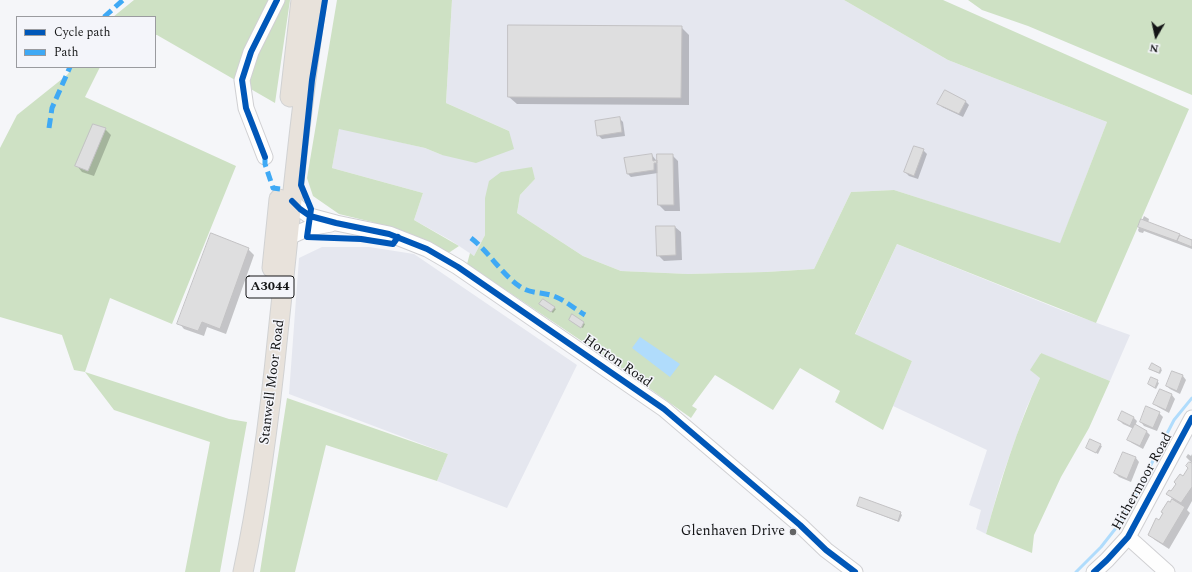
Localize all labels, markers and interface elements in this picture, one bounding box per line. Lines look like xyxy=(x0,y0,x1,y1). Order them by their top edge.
legend xyxy=(16,16,156,68)
north arrow xyxy=(1136,16,1176,56)
text: Cycle path xyxy=(54,23,111,42)
text: N xyxy=(1148,39,1160,57)
text: Path xyxy=(54,43,79,62)
road number: A3044 xyxy=(246,276,294,298)
street label: Stanwell Moor Road xyxy=(257,319,289,445)
street label: Horton Road xyxy=(579,332,655,392)
street label: Hithermoor Road xyxy=(1109,430,1177,534)
place label: Glenhaven Drive xyxy=(681,524,785,540)
marker: Glenhaven Drive xyxy=(788,527,798,537)

